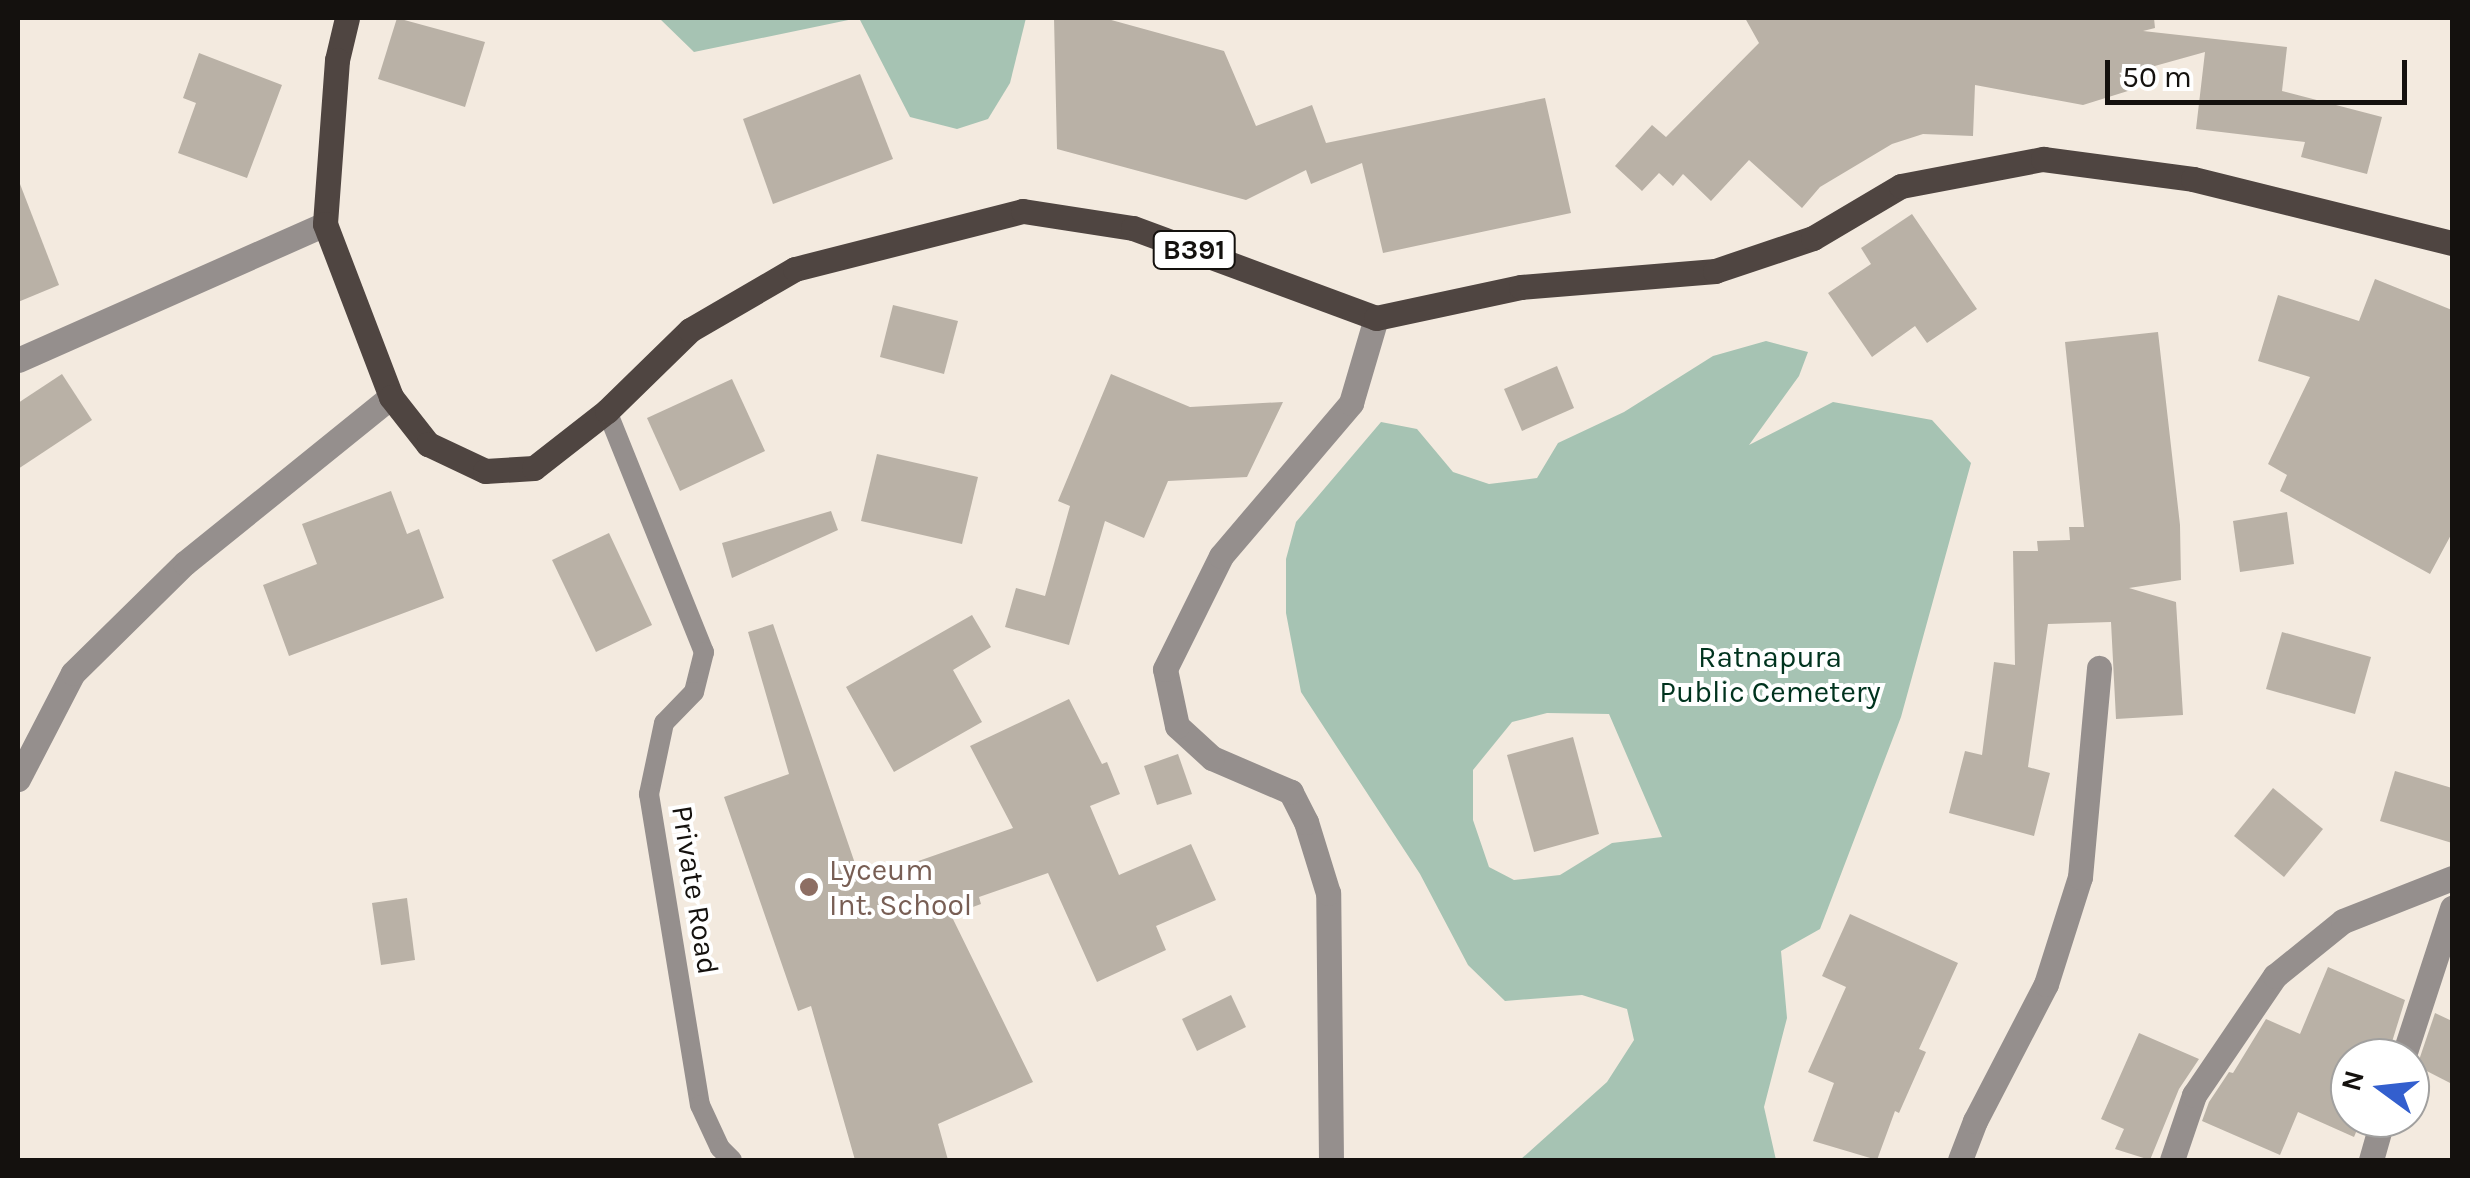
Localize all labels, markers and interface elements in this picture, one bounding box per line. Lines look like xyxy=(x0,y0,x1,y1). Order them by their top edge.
scale bar xyxy=(2110,40,2412,102)
text: 50 m xyxy=(2122,59,2192,95)
road number: B391 xyxy=(1152,227,1236,273)
park label: Ratnapura Public Cemetery xyxy=(1659,639,1881,710)
street label: Private Road xyxy=(664,803,726,977)
place label: Lyceum Int. School xyxy=(829,852,972,922)
marker: Lyceum Int. School xyxy=(798,876,820,898)
north arrow xyxy=(2330,1038,2430,1138)
text: N xyxy=(2334,1067,2371,1095)

